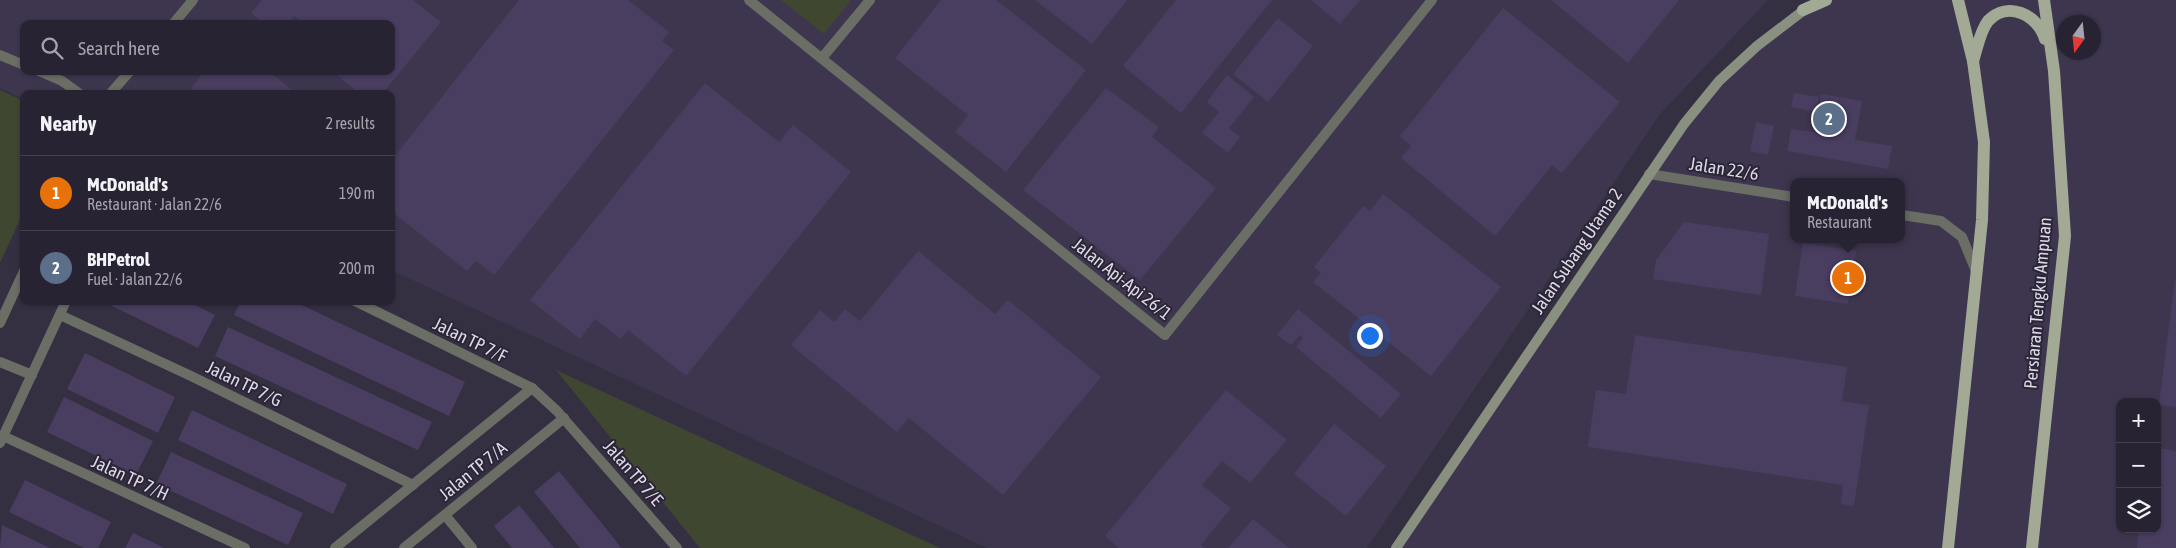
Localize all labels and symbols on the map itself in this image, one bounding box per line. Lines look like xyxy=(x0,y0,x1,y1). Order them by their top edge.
north arrow xyxy=(2056,15,2101,60)
pin: 2 xyxy=(1813,100,1845,138)
street label: Jalan 22/6 xyxy=(1688,153,1760,184)
street label: Jalan Subang Utama 2 xyxy=(1527,184,1626,318)
street label: Persiaran Tengku Ampuan xyxy=(2020,216,2055,390)
street label: Jalan Api-Api 26/1 xyxy=(1069,233,1176,324)
pin: 1 xyxy=(1832,259,1864,297)
street label: Jalan TP 7/F xyxy=(430,313,511,367)
your location xyxy=(1357,323,1383,349)
street label: Jalan TP 7/G xyxy=(203,356,286,411)
street label: Jalan TP 7/E xyxy=(599,436,668,510)
street label: Jalan TP 7/A xyxy=(435,437,511,504)
street label: Jalan TP 7/H xyxy=(88,451,172,505)

